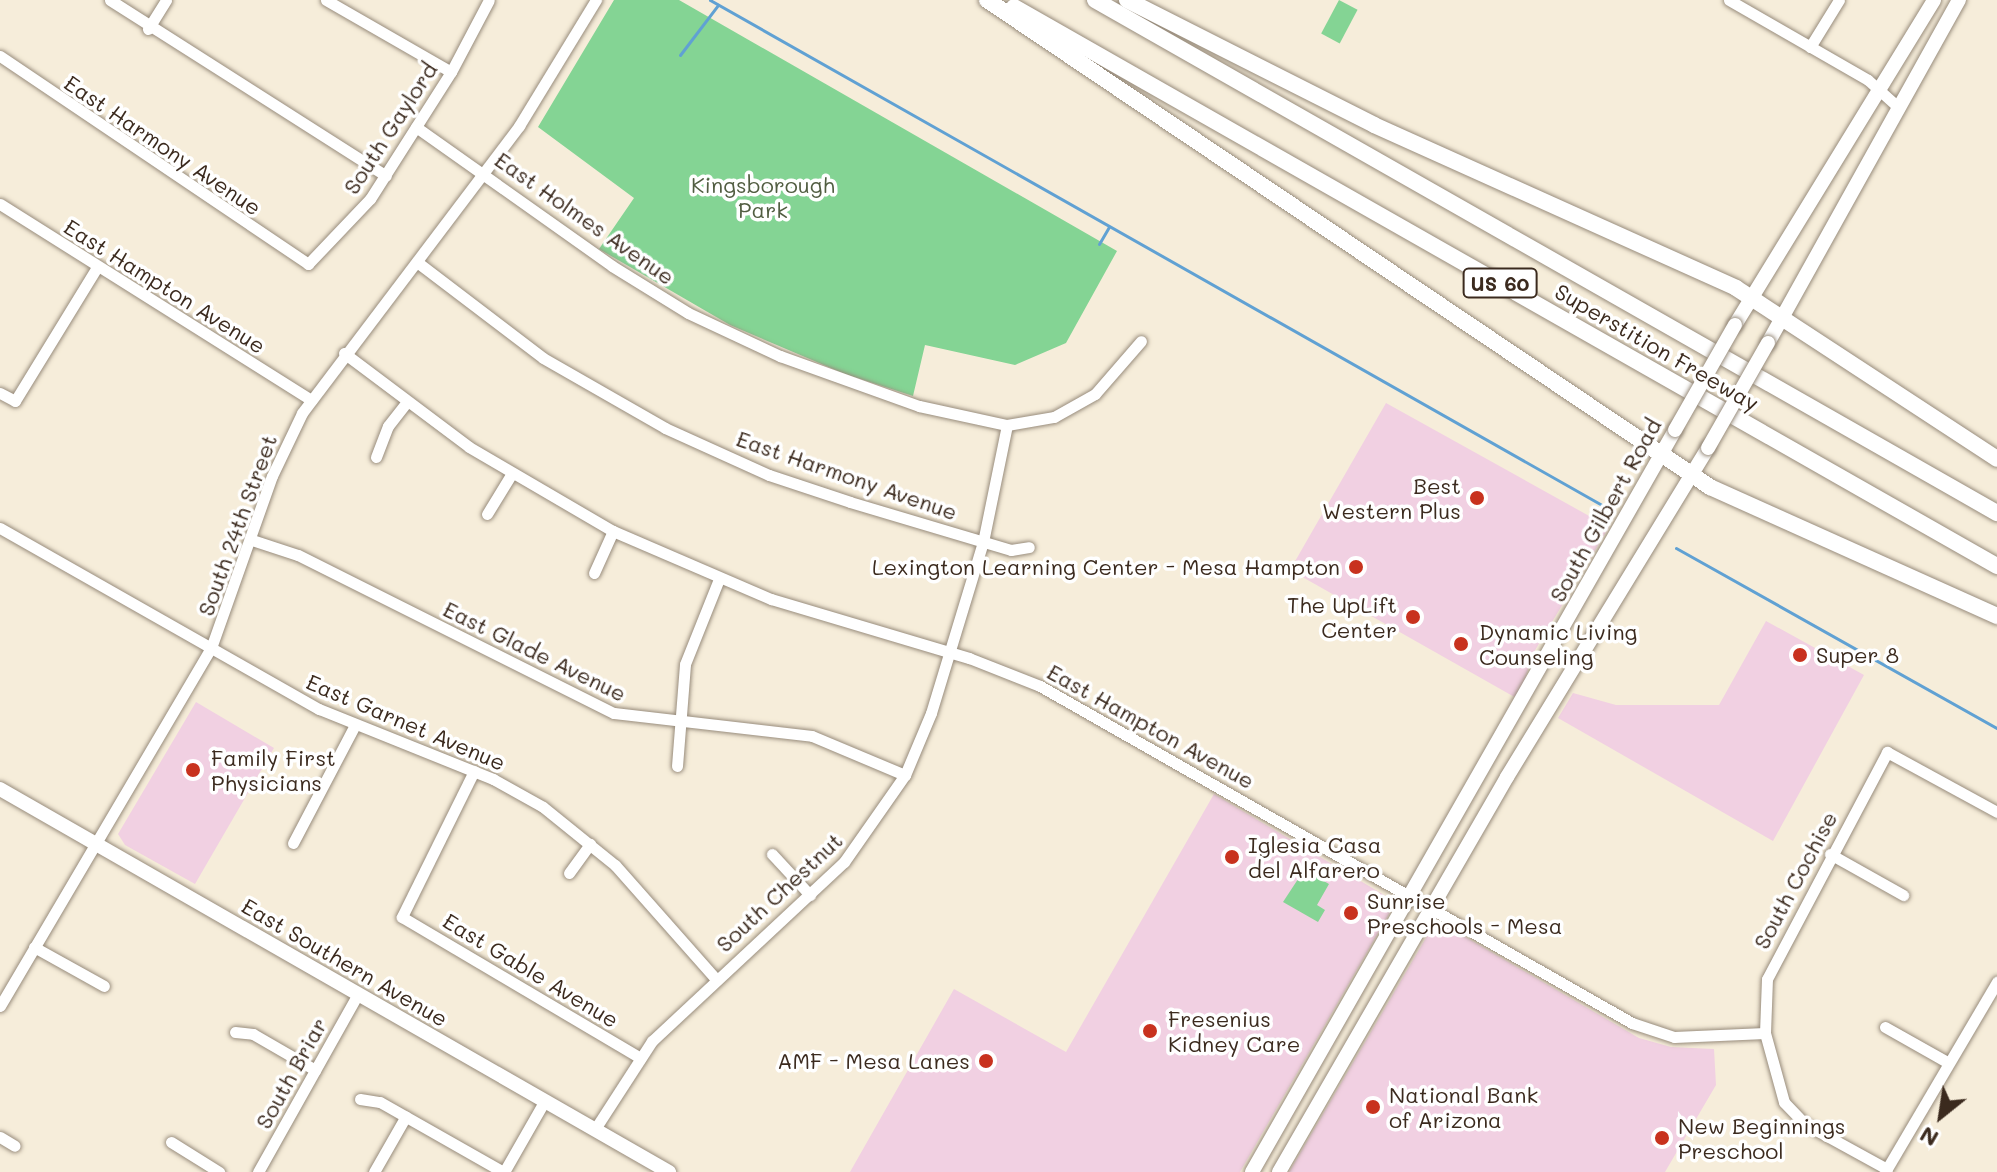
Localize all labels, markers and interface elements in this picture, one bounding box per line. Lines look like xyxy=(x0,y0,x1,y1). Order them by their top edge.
street label: South Gaylord xyxy=(338,57,442,199)
street label: East Harmony Avenue xyxy=(60,69,266,221)
street label: East Holmes Avenue xyxy=(490,146,680,290)
park label: Kingsborough Park xyxy=(691,171,835,222)
street label: East Hampton Avenue xyxy=(60,213,270,359)
road number: US 60 xyxy=(1462,267,1538,299)
street label: Superstition Freeway xyxy=(1550,278,1764,416)
street label: South Gilbert Road xyxy=(1544,414,1666,606)
street label: East Harmony Avenue xyxy=(733,425,961,525)
street label: South 24th Street xyxy=(192,431,282,619)
place label: Best Western Plus xyxy=(1322,472,1461,524)
marker: Best Western Plus xyxy=(1468,489,1486,507)
place label: Lexington Learning Center - Mesa Hampton xyxy=(872,554,1340,580)
marker: Lexington Learning Center - Mesa Hampton xyxy=(1347,558,1365,576)
place label: The UpLift Center xyxy=(1287,591,1397,642)
street label: East Glade Avenue xyxy=(439,595,631,707)
marker: The UpLift Center xyxy=(1404,608,1422,626)
place label: Dynamic Living Counseling xyxy=(1479,618,1637,670)
marker: Dynamic Living Counseling xyxy=(1450,633,1472,655)
place label: Super 8 xyxy=(1816,642,1899,668)
marker: Super 8 xyxy=(1791,646,1809,664)
street label: East Hampton Avenue xyxy=(1043,658,1259,794)
street label: East Garnet Avenue xyxy=(303,668,509,776)
place label: Family First Physicians xyxy=(211,744,336,796)
marker: Family First Physicians xyxy=(182,759,204,781)
street label: South Cochise xyxy=(1748,807,1842,953)
street label: South Chestnut xyxy=(711,827,847,957)
place label: Iglesia Casa del Alfarero xyxy=(1248,831,1382,882)
marker: Iglesia Casa del Alfarero xyxy=(1223,848,1241,866)
place label: Sunrise Preschools - Mesa xyxy=(1367,887,1562,938)
street label: East Southern Avenue xyxy=(237,892,453,1032)
marker: Sunrise Preschools - Mesa xyxy=(1342,904,1360,922)
street label: East Gable Avenue xyxy=(438,907,624,1033)
place label: Fresenius Kidney Care xyxy=(1168,1005,1300,1056)
street label: South Briar xyxy=(250,1013,332,1133)
marker: Fresenius Kidney Care xyxy=(1139,1020,1161,1042)
place label: AMF - Mesa Lanes xyxy=(777,1048,970,1074)
marker: AMF - Mesa Lanes xyxy=(977,1052,995,1070)
north arrow xyxy=(1901,1076,1981,1156)
place label: National Bank of Arizona xyxy=(1389,1081,1538,1132)
marker: National Bank of Arizona xyxy=(1364,1098,1382,1116)
place label: New Beginnings Preschool xyxy=(1678,1112,1845,1164)
text: N xyxy=(1914,1120,1943,1154)
marker: New Beginnings Preschool xyxy=(1653,1129,1671,1147)

